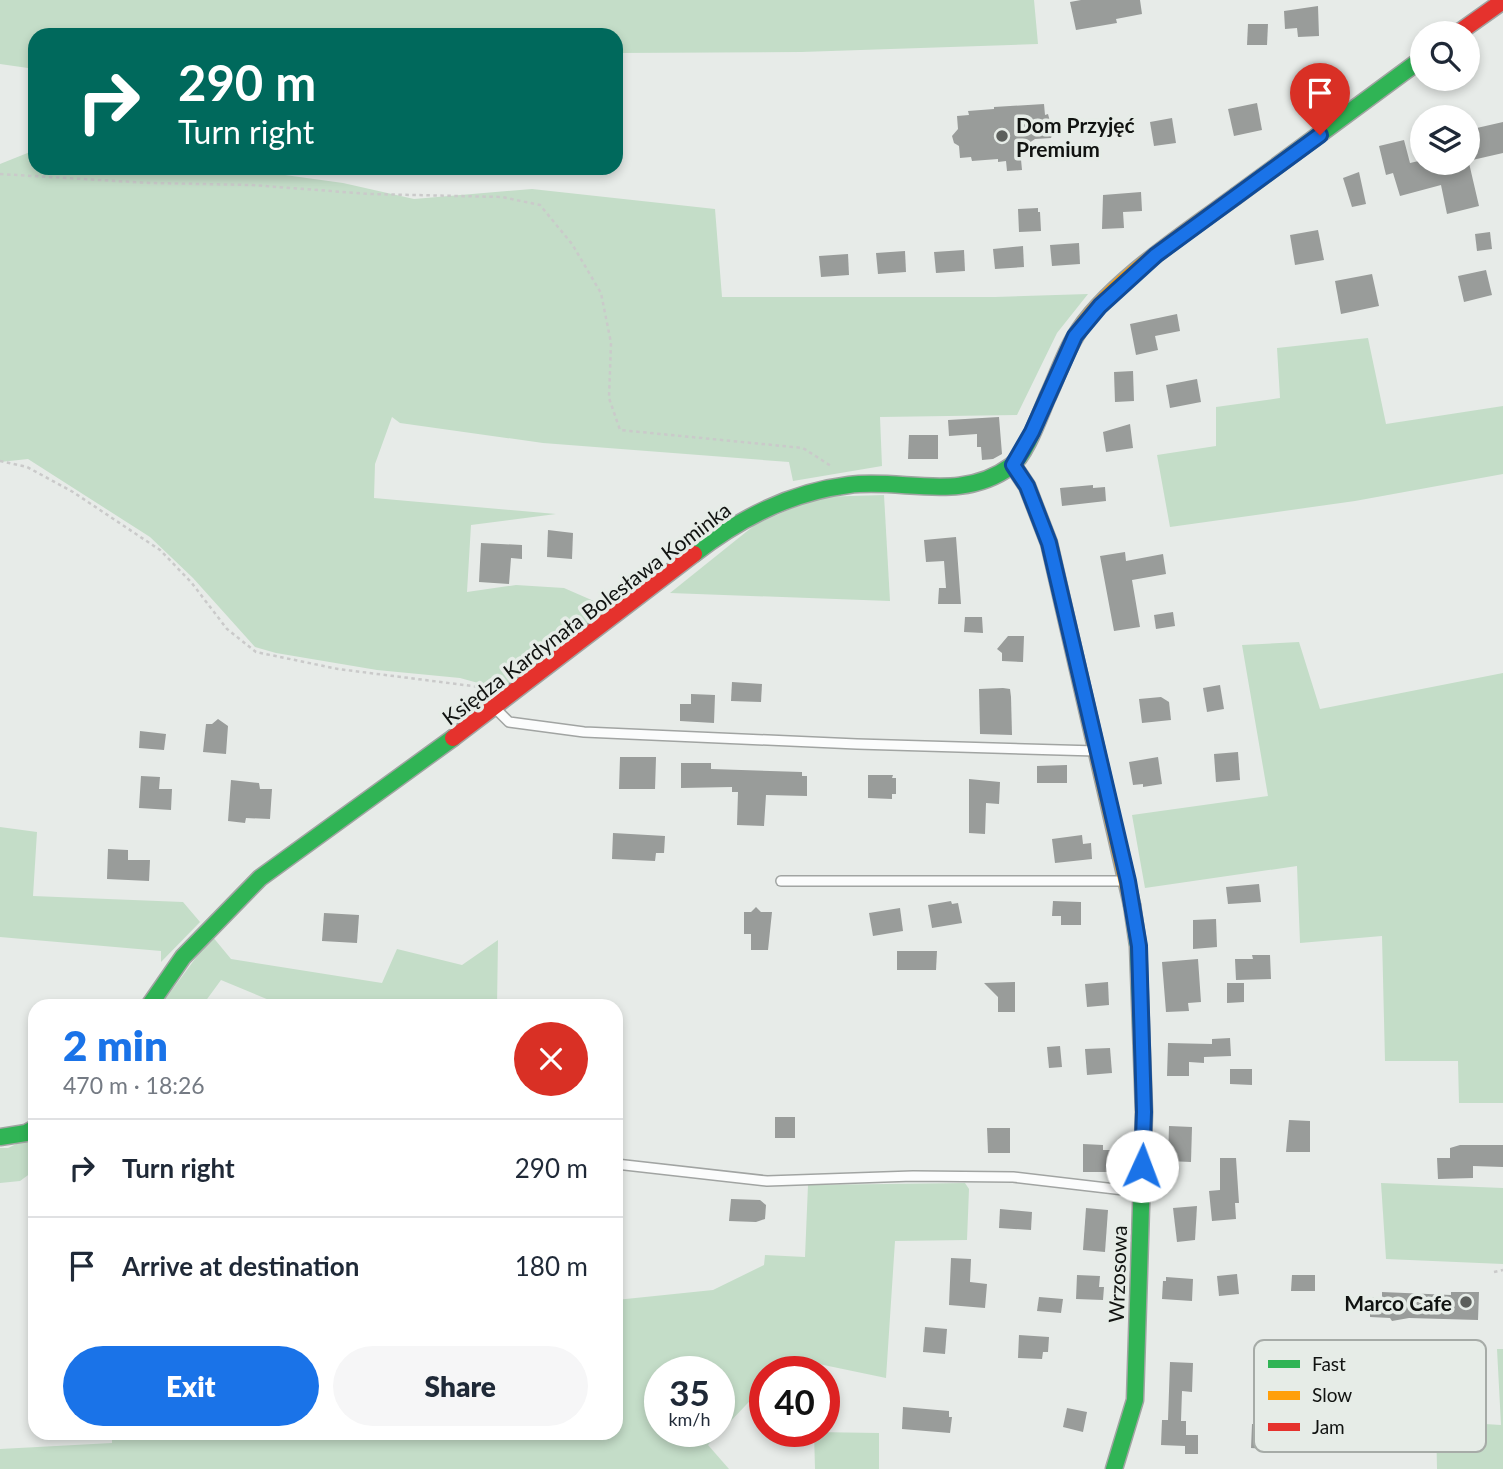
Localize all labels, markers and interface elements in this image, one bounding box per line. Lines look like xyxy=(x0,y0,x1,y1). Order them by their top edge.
map controls xyxy=(1410,21,1480,175)
button: search xyxy=(1410,21,1480,91)
text: 290 m xyxy=(178,53,316,111)
icon: right xyxy=(63,56,154,147)
pin xyxy=(1290,63,1350,135)
icon: arrive xyxy=(1301,74,1339,112)
button: layers xyxy=(1410,105,1480,175)
text: Turn right xyxy=(178,112,314,151)
place label: Dom Przyjęć Premium xyxy=(1016,112,1135,161)
marker: Dom Przyjęć Premium xyxy=(994,128,1010,144)
street label: Księdza Kardynała Bolesława Kominka xyxy=(437,496,735,730)
text: 2 min xyxy=(63,1020,168,1070)
button: close xyxy=(514,1022,588,1096)
text: 470 m · 18:26 xyxy=(63,1071,205,1099)
position arrow xyxy=(1105,1129,1179,1203)
icon: right xyxy=(63,1149,101,1187)
text: Turn right xyxy=(122,1152,235,1184)
text: 290 m xyxy=(515,1152,588,1184)
street label: Wrzosowa xyxy=(1103,1225,1131,1323)
icon: arrive xyxy=(63,1247,101,1285)
text: Arrive at destination xyxy=(122,1250,359,1282)
text: 180 m xyxy=(515,1250,588,1282)
place label: Marco Cafe xyxy=(1344,1290,1452,1315)
marker: Marco Cafe xyxy=(1458,1294,1474,1310)
legend xyxy=(1254,1340,1486,1452)
button: Exit xyxy=(63,1346,319,1426)
button: Share xyxy=(333,1346,588,1426)
text: Fast xyxy=(1312,1352,1346,1375)
speed limit sign: 40 xyxy=(749,1356,840,1447)
text: 35 xyxy=(669,1371,710,1413)
text: Slow xyxy=(1312,1383,1352,1406)
text: km/h xyxy=(668,1408,711,1430)
text: Jam xyxy=(1312,1415,1345,1438)

